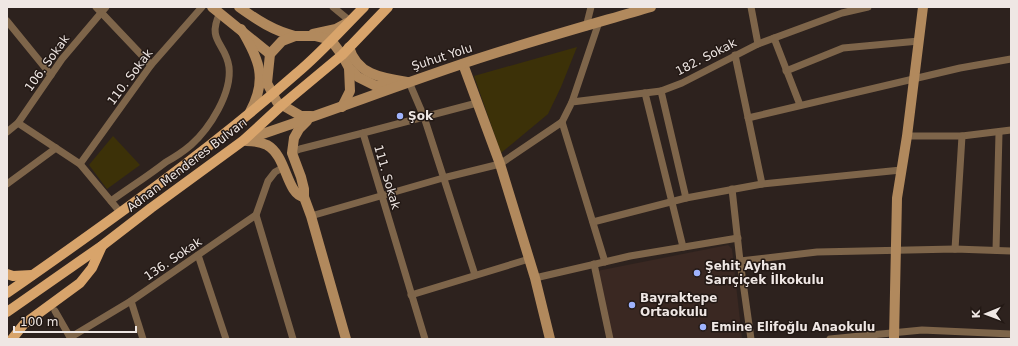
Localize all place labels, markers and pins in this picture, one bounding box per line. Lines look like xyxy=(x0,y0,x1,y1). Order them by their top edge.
place label: Şok xyxy=(408,109,434,123)
marker: Şok xyxy=(395,111,405,121)
place label: Şehit Ayhan Sarıçiçek İlkokulu xyxy=(705,259,824,287)
marker: Şehit Ayhan Sarıçiçek İlkokulu xyxy=(692,268,702,278)
place label: Bayraktepe Ortaokulu xyxy=(640,291,717,319)
marker: Bayraktepe Ortaokulu xyxy=(627,300,637,310)
place label: Emine Elifoğlu Anaokulu xyxy=(711,320,875,334)
marker: Emine Elifoğlu Anaokulu xyxy=(698,322,708,332)

